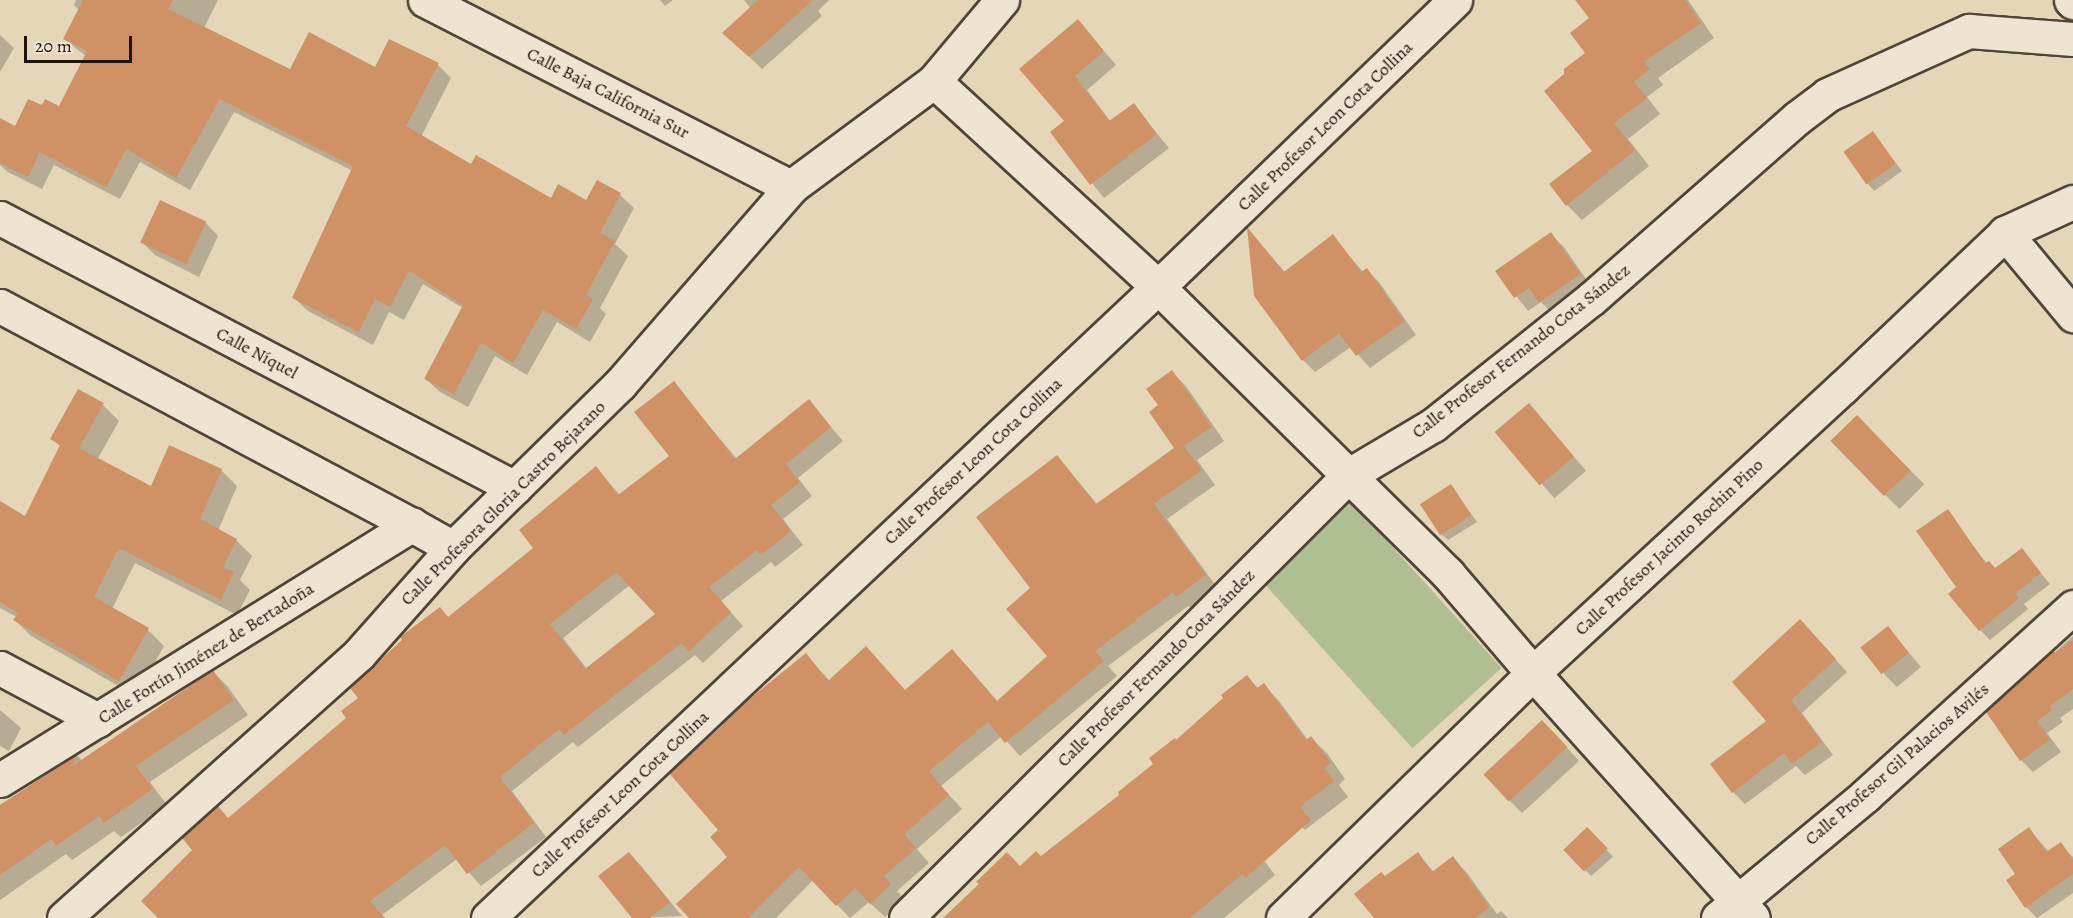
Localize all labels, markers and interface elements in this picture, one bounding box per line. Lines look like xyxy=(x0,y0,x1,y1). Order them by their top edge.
scale bar xyxy=(27,24,135,62)
text: 20 m xyxy=(35,34,72,58)
street label: Calle Profesor Leon Cota Collina xyxy=(1233,37,1417,215)
street label: Calle Baja California Sur xyxy=(523,43,693,143)
street label: Calle Profesor Fernando Cota Sández xyxy=(1408,259,1634,443)
street label: Calle Níquel xyxy=(212,322,302,384)
street label: Calle Profesor Leon Cota Collina xyxy=(880,373,1066,549)
street label: Calle Profesora Gloria Castro Bejarano xyxy=(396,396,610,610)
street label: Calle Profesor Jacinto Rochin Pino xyxy=(1570,454,1768,640)
street label: Calle Profesor Fernando Cota Sández xyxy=(1053,565,1259,771)
street label: Calle Fortín Jiménez de Bertadoña xyxy=(94,577,318,729)
street label: Calle Profesor Gil Palacios Avilés xyxy=(1801,678,1993,850)
street label: Calle Profesor Leon Cota Collina xyxy=(527,706,713,882)

